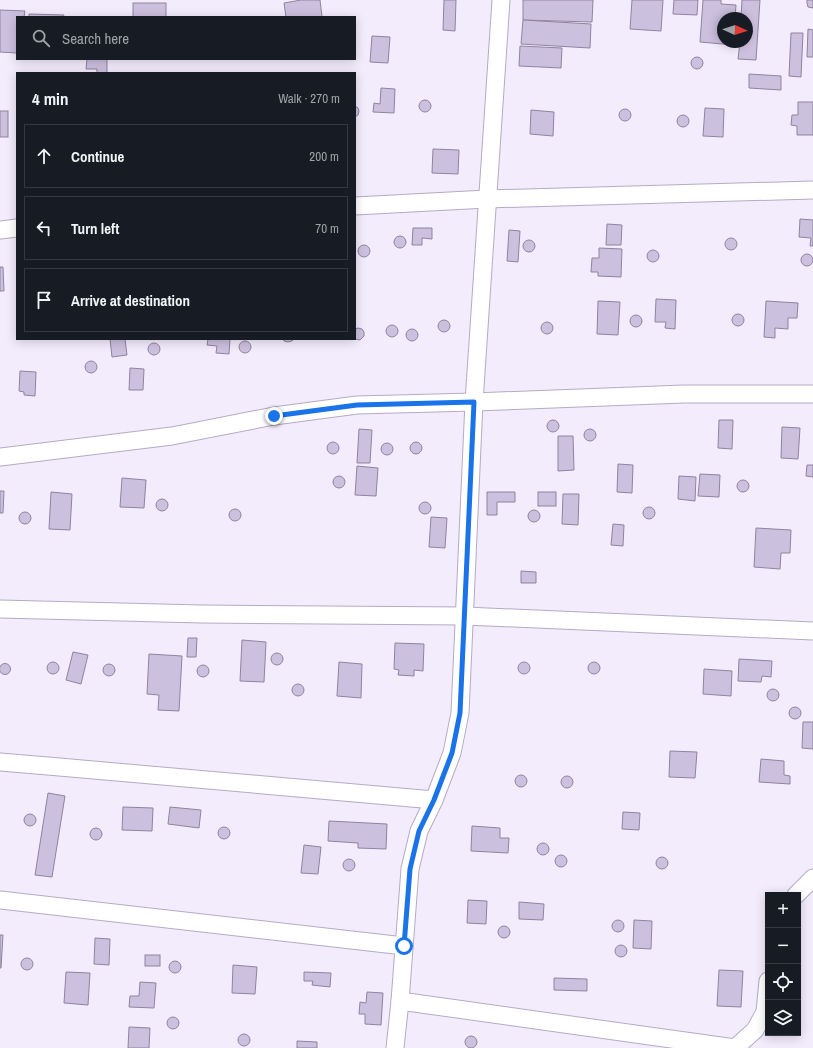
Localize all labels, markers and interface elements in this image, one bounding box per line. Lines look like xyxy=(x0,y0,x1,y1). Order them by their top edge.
north arrow xyxy=(717,12,753,48)
search box xyxy=(16,16,356,60)
icon: search xyxy=(30,27,52,49)
text: Search here xyxy=(62,28,129,49)
text: 4 min xyxy=(32,87,68,110)
text: Walk · 270 m xyxy=(278,90,340,107)
icon: ahead xyxy=(33,145,55,167)
text: Continue xyxy=(71,146,124,167)
text: 200 m xyxy=(309,148,339,165)
icon: left xyxy=(33,217,55,239)
text: Turn left xyxy=(71,218,119,239)
text: 70 m xyxy=(315,220,339,237)
icon: arrive xyxy=(33,289,55,311)
text: Arrive at destination xyxy=(71,290,190,311)
route end xyxy=(265,407,283,425)
map controls xyxy=(765,892,801,1036)
button: + xyxy=(765,892,801,928)
button: − xyxy=(765,928,801,964)
route start xyxy=(395,937,413,955)
button: locate xyxy=(765,964,801,1000)
button: layers xyxy=(765,1000,801,1036)

